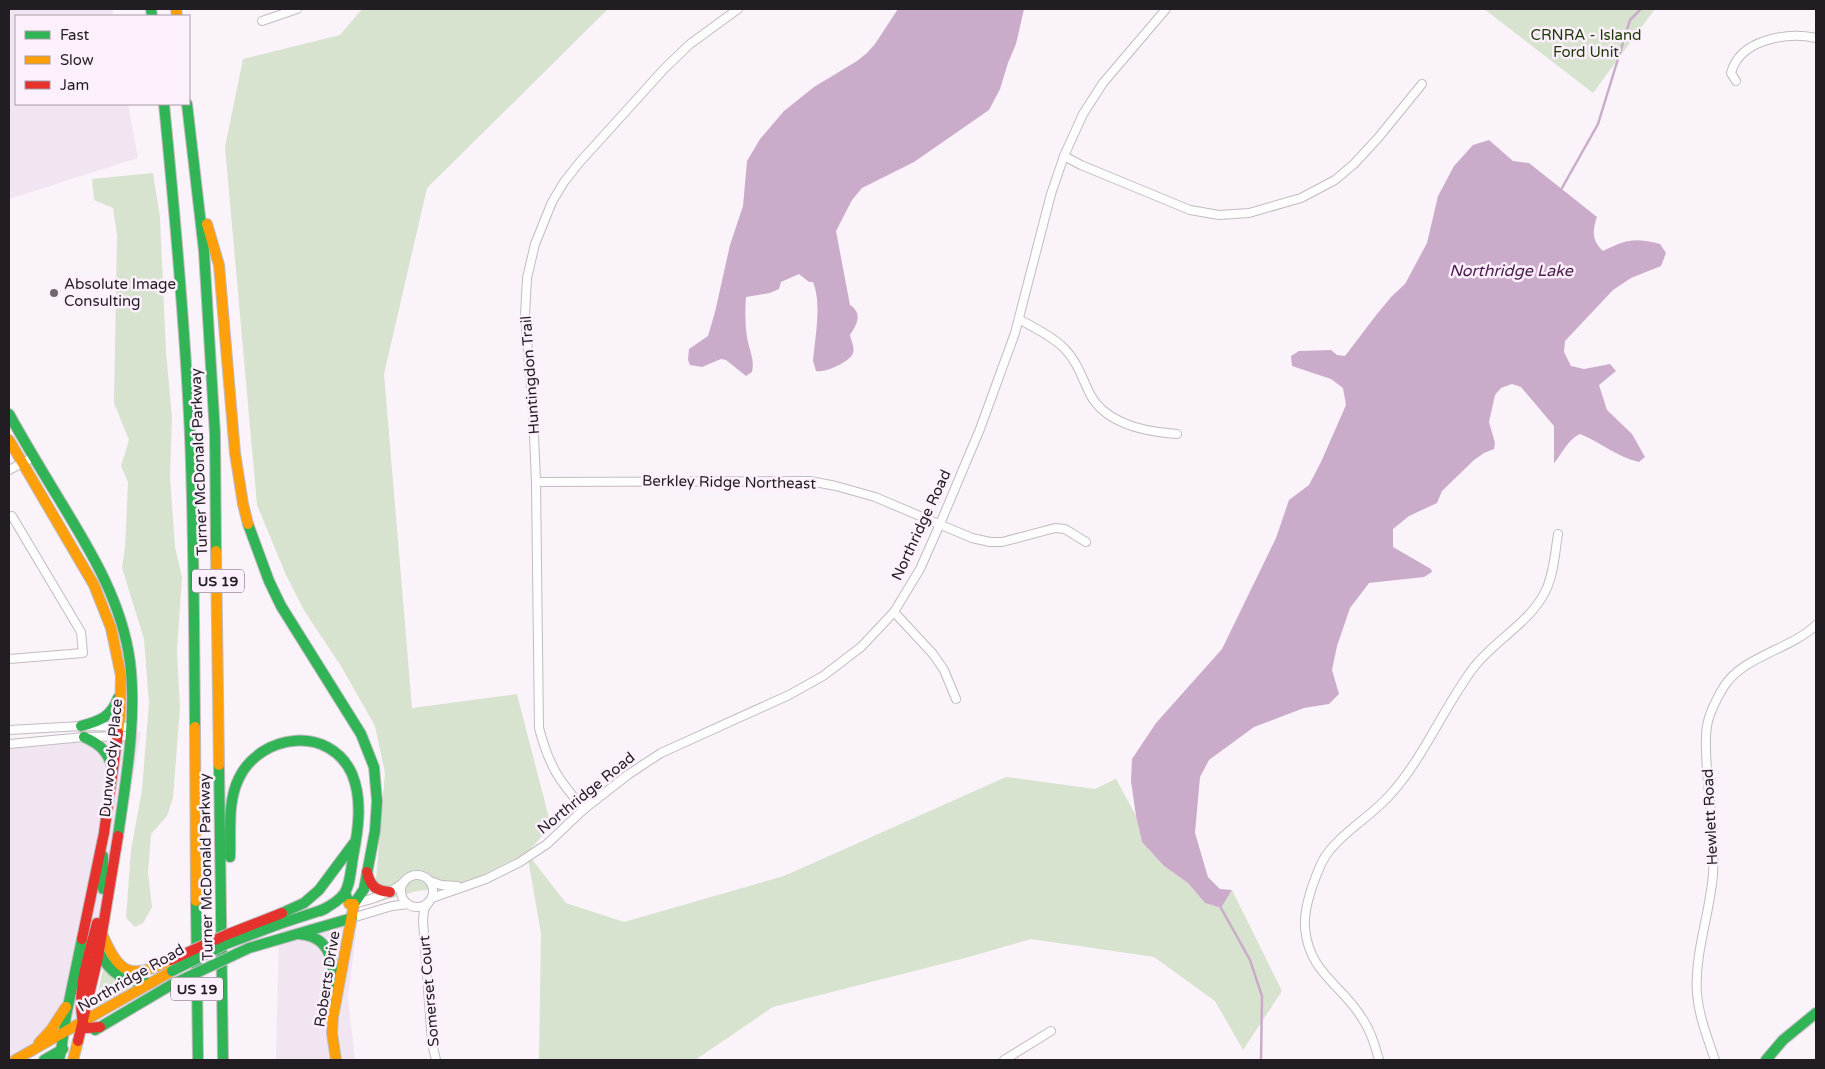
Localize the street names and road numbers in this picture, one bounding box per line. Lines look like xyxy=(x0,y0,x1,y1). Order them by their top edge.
street label: Huntingdon Trail xyxy=(517,315,543,435)
street label: Turner McDonald Parkway xyxy=(187,368,211,556)
street label: Northridge Road xyxy=(887,467,955,583)
street label: Berkley Ridge Northeast xyxy=(642,471,816,493)
road number: US 19 xyxy=(192,570,244,592)
street label: Dunwoody Place xyxy=(96,698,126,818)
street label: Northridge Road xyxy=(534,748,638,838)
street label: Hewlett Road xyxy=(1698,768,1722,866)
street label: Turner McDonald Parkway xyxy=(195,773,217,961)
street label: Roberts Drive xyxy=(311,930,343,1028)
street label: Somerset Court xyxy=(415,934,443,1047)
street label: Northridge Road xyxy=(75,940,187,1016)
road number: US 19 xyxy=(171,978,223,1001)

